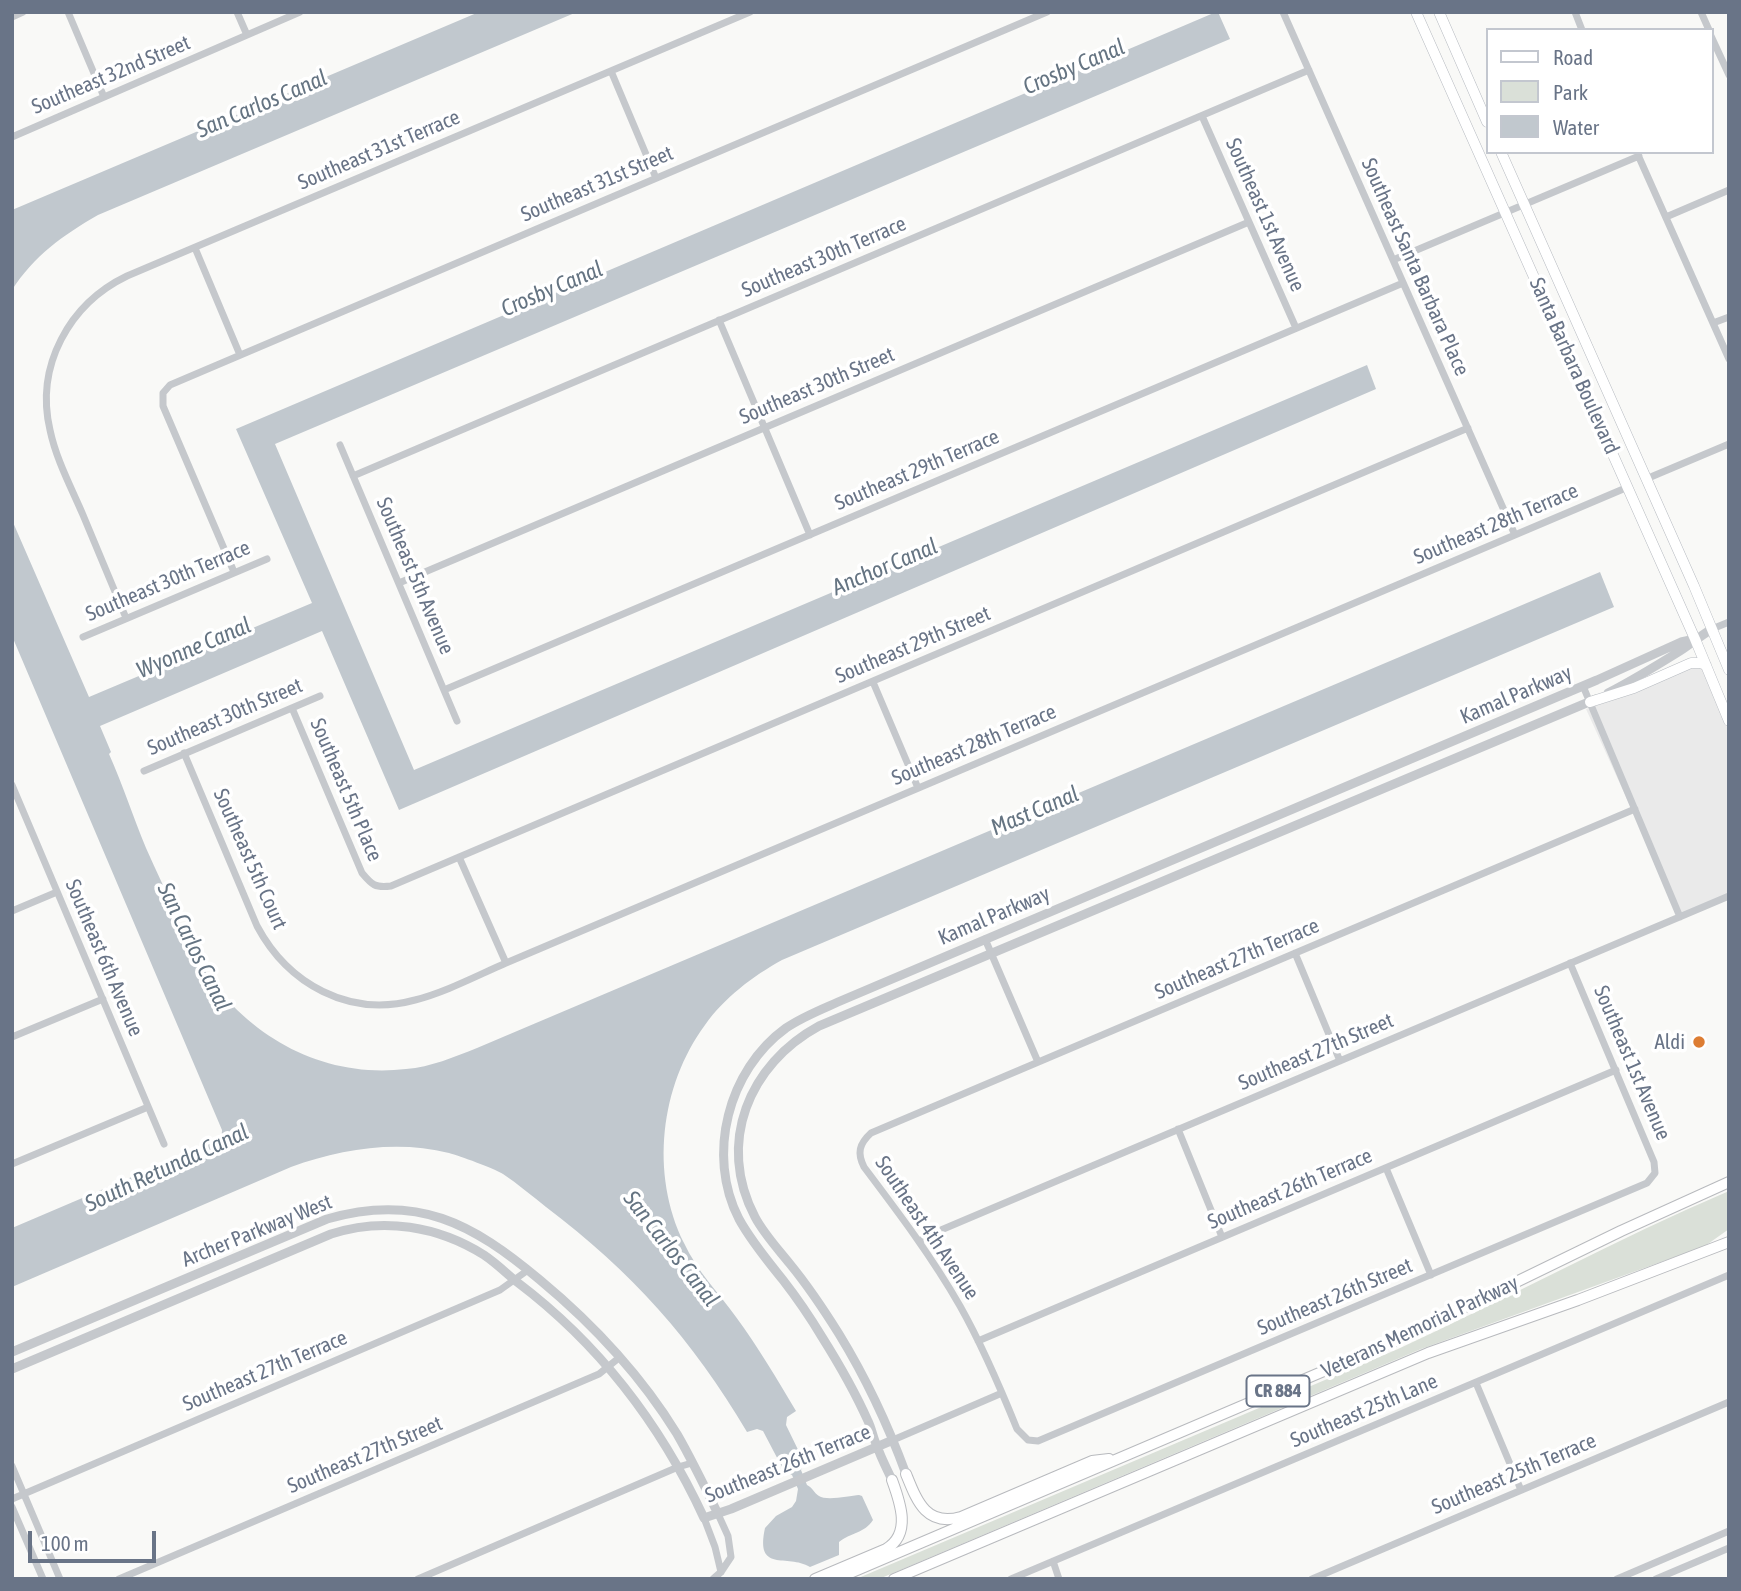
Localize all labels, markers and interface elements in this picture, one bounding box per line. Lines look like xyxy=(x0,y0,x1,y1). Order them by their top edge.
legend xyxy=(1486,28,1713,154)
street label: Southeast 32nd Street xyxy=(28,30,194,120)
water label: Crosby Canal xyxy=(1019,33,1129,101)
text: Road xyxy=(1553,45,1593,69)
water label: San Carlos Canal xyxy=(192,64,332,144)
text: Park xyxy=(1553,80,1588,104)
street label: Southeast 31st Terrace xyxy=(294,105,464,195)
text: Water xyxy=(1553,115,1599,139)
street label: Southeast 1st Avenue xyxy=(1220,134,1310,296)
street label: Southeast 31st Street xyxy=(517,141,677,227)
street label: Southeast Santa Barbara Place xyxy=(1356,154,1474,380)
street label: Southeast 30th Terrace xyxy=(738,211,910,303)
water label: Crosby Canal xyxy=(497,255,607,323)
street label: Santa Barbara Boulevard xyxy=(1524,274,1624,458)
street label: Southeast 30th Street xyxy=(736,342,898,430)
street label: Southeast 29th Terrace xyxy=(831,424,1003,516)
street label: Southeast 28th Terrace xyxy=(1410,478,1582,570)
street label: Southeast 5th Avenue xyxy=(371,494,459,658)
water label: Anchor Canal xyxy=(828,532,942,602)
street label: Southeast 30th Terrace xyxy=(82,535,254,627)
street label: Southeast 29th Street xyxy=(832,601,994,689)
water label: Wyonne Canal xyxy=(133,612,255,684)
street label: Kamal Parkway xyxy=(1456,660,1576,730)
street label: Southeast 30th Street xyxy=(144,673,306,761)
street label: Southeast 28th Terrace xyxy=(888,699,1060,791)
street label: Southeast 5th Place xyxy=(305,715,387,865)
water label: Mast Canal xyxy=(987,780,1083,842)
street label: Southeast 5th Court xyxy=(208,785,292,933)
street label: Southeast 6th Avenue xyxy=(60,876,148,1040)
water label: San Carlos Canal xyxy=(151,878,237,1016)
street label: Kamal Parkway xyxy=(934,881,1054,951)
street label: Southeast 27th Terrace xyxy=(1151,913,1323,1005)
street label: Southeast 1st Avenue xyxy=(1588,982,1676,1144)
street label: Southeast 27th Street xyxy=(1235,1008,1397,1096)
place label: Aldi xyxy=(1655,1029,1685,1055)
marker: Aldi xyxy=(1691,1034,1707,1050)
water label: South Retunda Canal xyxy=(81,1118,253,1218)
street label: Southeast 26th Terrace xyxy=(1204,1143,1376,1235)
street label: Southeast 4th Avenue xyxy=(870,1151,984,1305)
water label: San Carlos Canal xyxy=(617,1186,725,1312)
street label: Archer Parkway West xyxy=(178,1189,336,1273)
street label: Southeast 26th Street xyxy=(1254,1253,1416,1341)
street label: Veterans Memorial Parkway xyxy=(1318,1270,1522,1384)
street label: Southeast 27th Terrace xyxy=(179,1325,351,1417)
street label: Southeast 25th Lane xyxy=(1287,1369,1441,1453)
road number: CR 884 xyxy=(1246,1376,1310,1406)
street label: Southeast 27th Street xyxy=(284,1411,446,1499)
street label: Southeast 26th Terrace xyxy=(702,1419,874,1509)
street label: Southeast 25th Terrace xyxy=(1428,1428,1600,1520)
scale bar xyxy=(32,1518,159,1562)
text: 100 m xyxy=(41,1531,89,1555)

